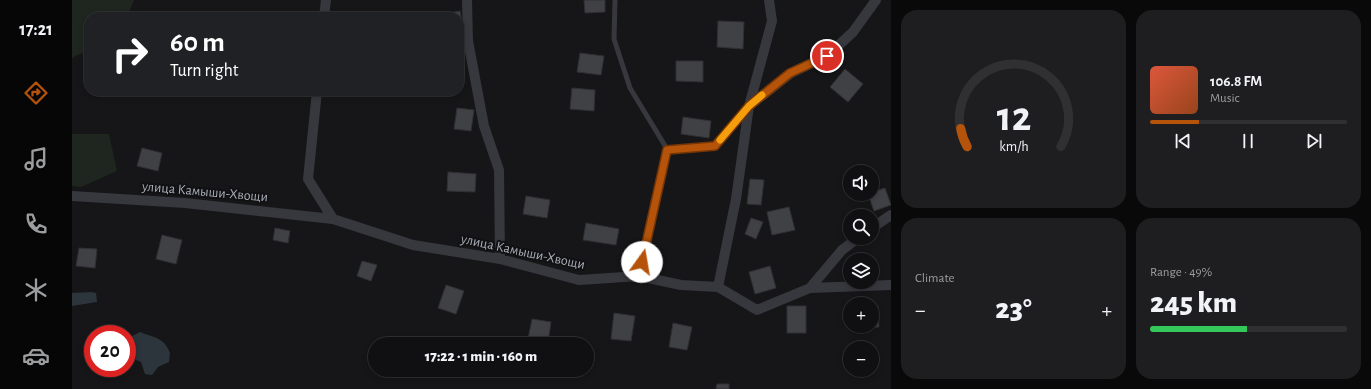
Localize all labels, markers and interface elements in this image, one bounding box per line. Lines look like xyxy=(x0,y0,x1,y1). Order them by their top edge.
text: 17:21 xyxy=(19,21,53,39)
icon: right xyxy=(104,28,156,80)
text: 60 m xyxy=(170,29,225,57)
pin xyxy=(810,39,844,73)
icon: arrive xyxy=(816,45,838,67)
text: Turn right xyxy=(170,62,239,80)
text: 106.8 FM xyxy=(1210,74,1262,89)
icon: directions xyxy=(22,79,50,107)
text: Music xyxy=(1210,92,1240,105)
text: 12 xyxy=(996,97,1031,138)
icon: previous xyxy=(1172,130,1194,152)
icon: pause xyxy=(1237,130,1259,152)
icon: next xyxy=(1303,130,1325,152)
text: km/h xyxy=(999,140,1028,154)
icon: music xyxy=(22,145,50,173)
map controls xyxy=(843,165,879,377)
button: sound xyxy=(843,165,879,201)
street label: улица Камыши-Хвощи xyxy=(140,179,269,204)
button: search xyxy=(843,209,879,245)
icon: phone xyxy=(22,210,50,238)
street label: улица Камыши-Хвощи xyxy=(459,232,586,272)
position arrow xyxy=(621,241,663,283)
button: layers xyxy=(843,253,879,289)
text: Range · 49% xyxy=(1150,266,1212,279)
text: Climate xyxy=(915,272,954,285)
icon: climate xyxy=(22,276,50,304)
text: 245 km xyxy=(1150,288,1237,318)
text: 23° xyxy=(995,294,1032,324)
button: + xyxy=(843,297,879,333)
text: − xyxy=(915,299,926,321)
text: + xyxy=(1101,299,1112,321)
speed limit sign: 20 xyxy=(84,325,136,377)
button: − xyxy=(843,341,879,377)
icon: car xyxy=(22,342,50,370)
text: 17:22 · 1 min · 160 m xyxy=(425,349,537,364)

